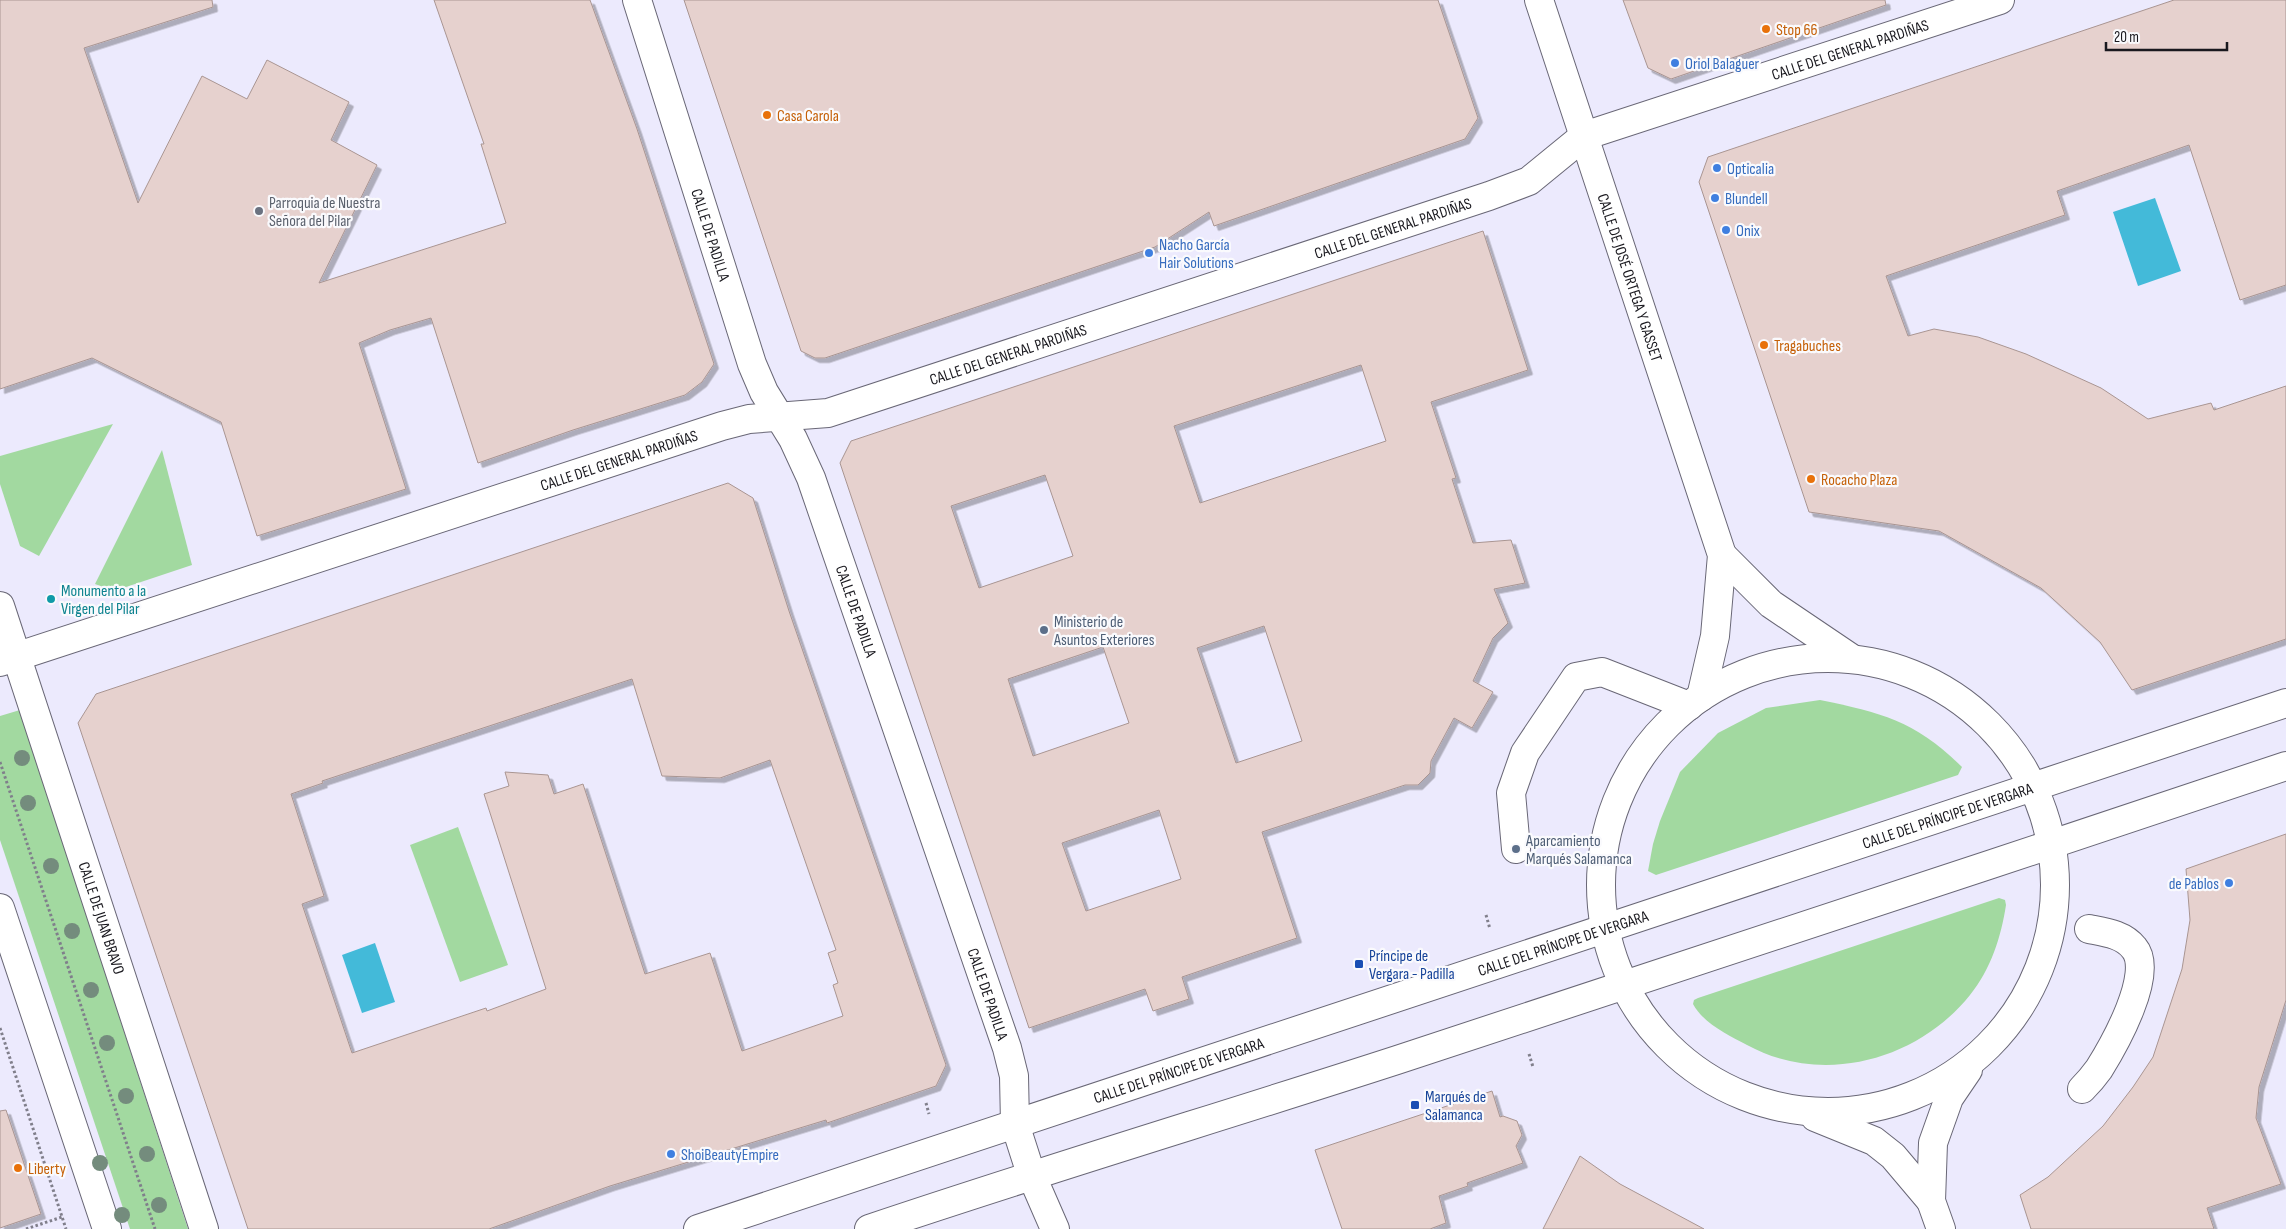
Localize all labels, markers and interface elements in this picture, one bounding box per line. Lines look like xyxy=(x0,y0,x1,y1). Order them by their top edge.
street label: CALLE DEL GENERAL PARDIÑAS xyxy=(1769,16,1932,85)
scale bar xyxy=(2106,20,2227,52)
place label: Stop 66 xyxy=(1776,21,1817,40)
marker: Stop 66 xyxy=(1760,23,1772,35)
text: 20 m xyxy=(2114,28,2139,47)
place label: Oriol Balaguer xyxy=(1685,55,1760,74)
marker: Oriol Balaguer xyxy=(1669,57,1681,69)
place label: Casa Carola xyxy=(777,107,839,126)
marker: Casa Carola xyxy=(761,109,773,121)
place label: Opticalia xyxy=(1727,160,1774,179)
marker: Opticalia xyxy=(1711,162,1723,174)
street label: CALLE DE PADILLA xyxy=(686,186,733,284)
place label: Blundell xyxy=(1725,190,1768,209)
street label: CALLE DE JOSÉ ORTEGA Y GASSET xyxy=(1592,191,1666,365)
marker: Blundell xyxy=(1709,192,1721,204)
place label: Parroquia de Nuestra Señora del Pilar xyxy=(269,194,380,231)
street label: CALLE DEL GENERAL PARDIÑAS xyxy=(1312,194,1474,264)
marker: Parroquia de Nuestra Señora del Pilar xyxy=(253,205,265,217)
place label: Onix xyxy=(1736,222,1760,241)
marker: Onix xyxy=(1720,224,1732,236)
place label: Nacho García Hair Solutions xyxy=(1159,236,1234,273)
marker: Nacho García Hair Solutions xyxy=(1143,247,1155,259)
street label: CALLE DEL GENERAL PARDIÑAS xyxy=(927,321,1089,390)
place label: Tragabuches xyxy=(1774,337,1841,356)
marker: Tragabuches xyxy=(1758,339,1770,351)
street label: CALLE DEL GENERAL PARDIÑAS xyxy=(538,427,700,496)
place label: Rocacho Plaza xyxy=(1821,471,1897,490)
marker: Rocacho Plaza xyxy=(1805,473,1817,485)
street label: CALLE DE PADILLA xyxy=(831,563,880,660)
place label: Monumento a la Virgen del Pilar xyxy=(61,582,146,619)
marker: Monumento a la Virgen del Pilar xyxy=(45,593,57,605)
place label: Ministerio de Asuntos Exteriores xyxy=(1053,613,1155,650)
marker: Ministerio de Asuntos Exteriores xyxy=(1038,624,1050,636)
street label: CALLE DEL PRÍNCIPE DE VERGARA xyxy=(1860,780,2035,854)
place label: Aparcamiento Marqués Salamanca xyxy=(1525,832,1632,869)
marker: Aparcamiento Marqués Salamanca xyxy=(1510,843,1522,855)
street label: CALLE DE JUAN BRAVO xyxy=(73,860,128,977)
place label: de Pablos xyxy=(2169,875,2219,894)
marker: de Pablos xyxy=(2223,877,2235,889)
street label: CALLE DEL PRÍNCIPE DE VERGARA xyxy=(1476,907,1651,981)
street label: CALLE DE PADILLA xyxy=(962,946,1012,1043)
place label: Príncipe de Vergara - Padilla xyxy=(1369,947,1455,984)
marker: Príncipe de Vergara - Padilla xyxy=(1353,958,1365,970)
street label: CALLE DEL PRÍNCIPE DE VERGARA xyxy=(1091,1034,1266,1108)
place label: Marqués de Salamanca xyxy=(1425,1088,1486,1125)
marker: Marqués de Salamanca xyxy=(1409,1099,1421,1111)
place label: ShoiBeautyEmpire xyxy=(681,1146,779,1165)
marker: ShoiBeautyEmpire xyxy=(665,1148,677,1160)
place label: Liberty xyxy=(28,1160,66,1179)
marker: Liberty xyxy=(12,1162,24,1174)

